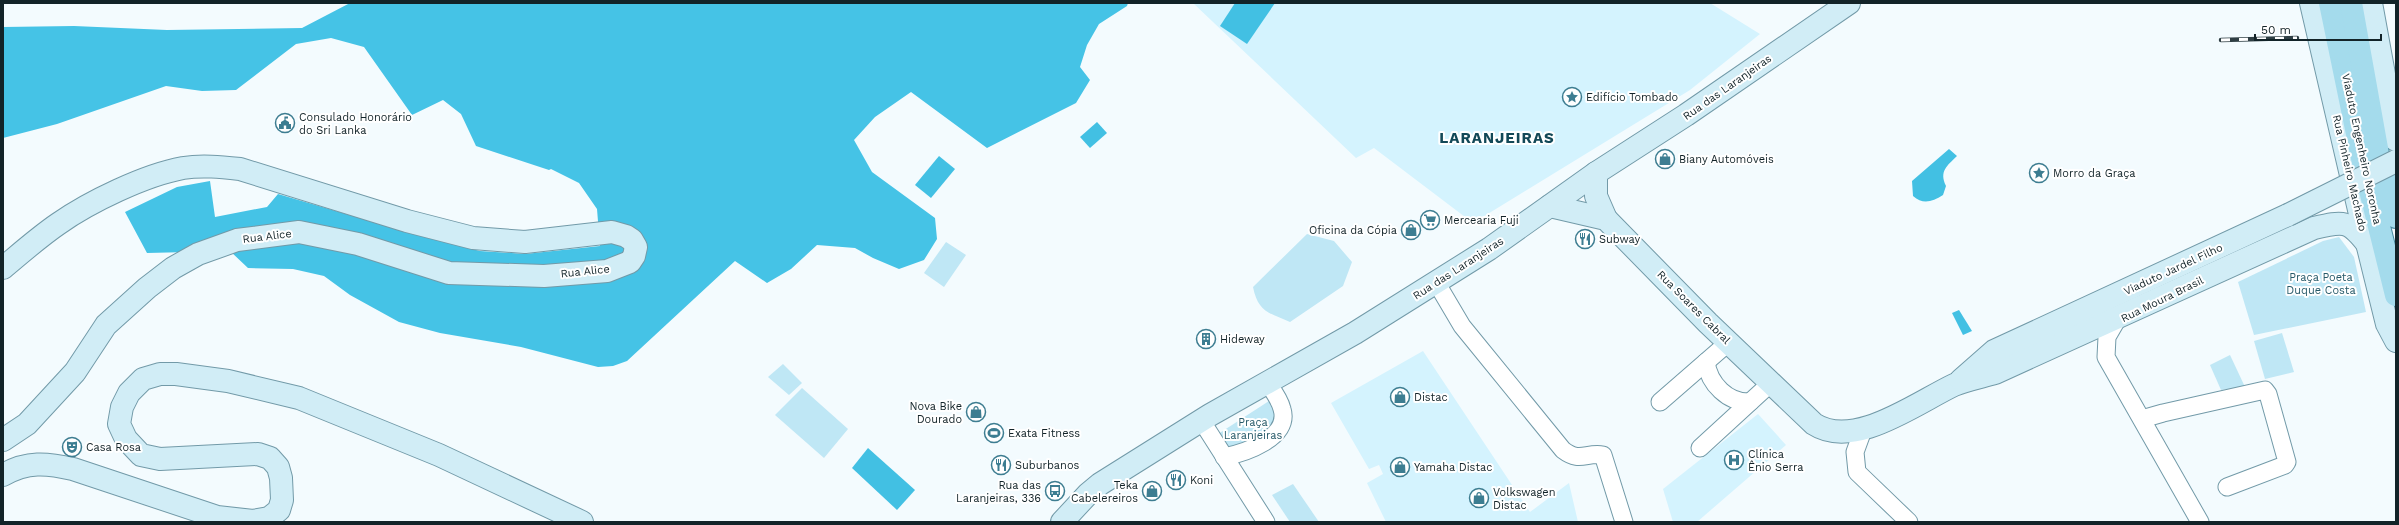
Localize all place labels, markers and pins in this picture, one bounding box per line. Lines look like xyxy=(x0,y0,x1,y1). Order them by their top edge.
place icon: Edifício Tombado xyxy=(1561,86,1583,108)
place label: Edifício Tombado xyxy=(1586,91,1678,104)
place label: Consulado Honorário do Sri Lanka xyxy=(299,111,412,137)
public building icon: Consulado Honorário do Sri Lanka xyxy=(274,112,296,134)
shop icon: Biany Automóveis xyxy=(1654,148,1676,170)
place label: Biany Automóveis xyxy=(1679,153,1774,166)
place icon: Morro da Graça xyxy=(2028,162,2050,184)
place label: Morro da Graça xyxy=(2053,167,2136,180)
supermarket icon: Mercearia Fuji xyxy=(1419,209,1441,231)
place label: Mercearia Fuji xyxy=(1444,214,1519,227)
shop icon: Oficina da Cópia xyxy=(1400,219,1422,241)
place label: Oficina da Cópia xyxy=(1309,224,1397,237)
restaurant icon: Subway xyxy=(1574,228,1596,250)
place label: Subway xyxy=(1599,233,1640,246)
building icon: Hideway xyxy=(1195,328,1217,350)
place label: Hideway xyxy=(1220,333,1265,346)
shop icon: Distac xyxy=(1389,386,1411,408)
place label: Distac xyxy=(1414,391,1448,404)
place label: Nova Bike Dourado xyxy=(910,400,962,426)
shop icon: Nova Bike Dourado xyxy=(965,401,987,423)
sports icon: Exata Fitness xyxy=(983,422,1005,444)
place label: Exata Fitness xyxy=(1008,427,1080,440)
theatre icon: Casa Rosa xyxy=(61,436,83,458)
place label: Casa Rosa xyxy=(86,441,141,454)
place label: Clínica Ênio Serra xyxy=(1748,448,1804,474)
hospital icon: Clínica Ênio Serra xyxy=(1723,449,1745,471)
restaurant icon: Suburbanos xyxy=(990,454,1012,476)
shop icon: Yamaha Distac xyxy=(1389,456,1411,478)
place label: Suburbanos xyxy=(1015,459,1079,472)
place label: Yamaha Distac xyxy=(1414,461,1492,474)
restaurant icon: Koni xyxy=(1165,469,1187,491)
place label: Koni xyxy=(1190,474,1213,487)
place label: Rua das Laranjeiras, 336 xyxy=(956,479,1041,505)
place label: Teka Cabelereiros xyxy=(1071,479,1138,505)
bus stop icon: Rua das Laranjeiras, 336 xyxy=(1044,480,1066,502)
shop icon: Teka Cabelereiros xyxy=(1141,480,1163,502)
place label: Volkswagen Distac xyxy=(1493,486,1555,512)
shop icon: Volkswagen Distac xyxy=(1468,487,1490,509)

